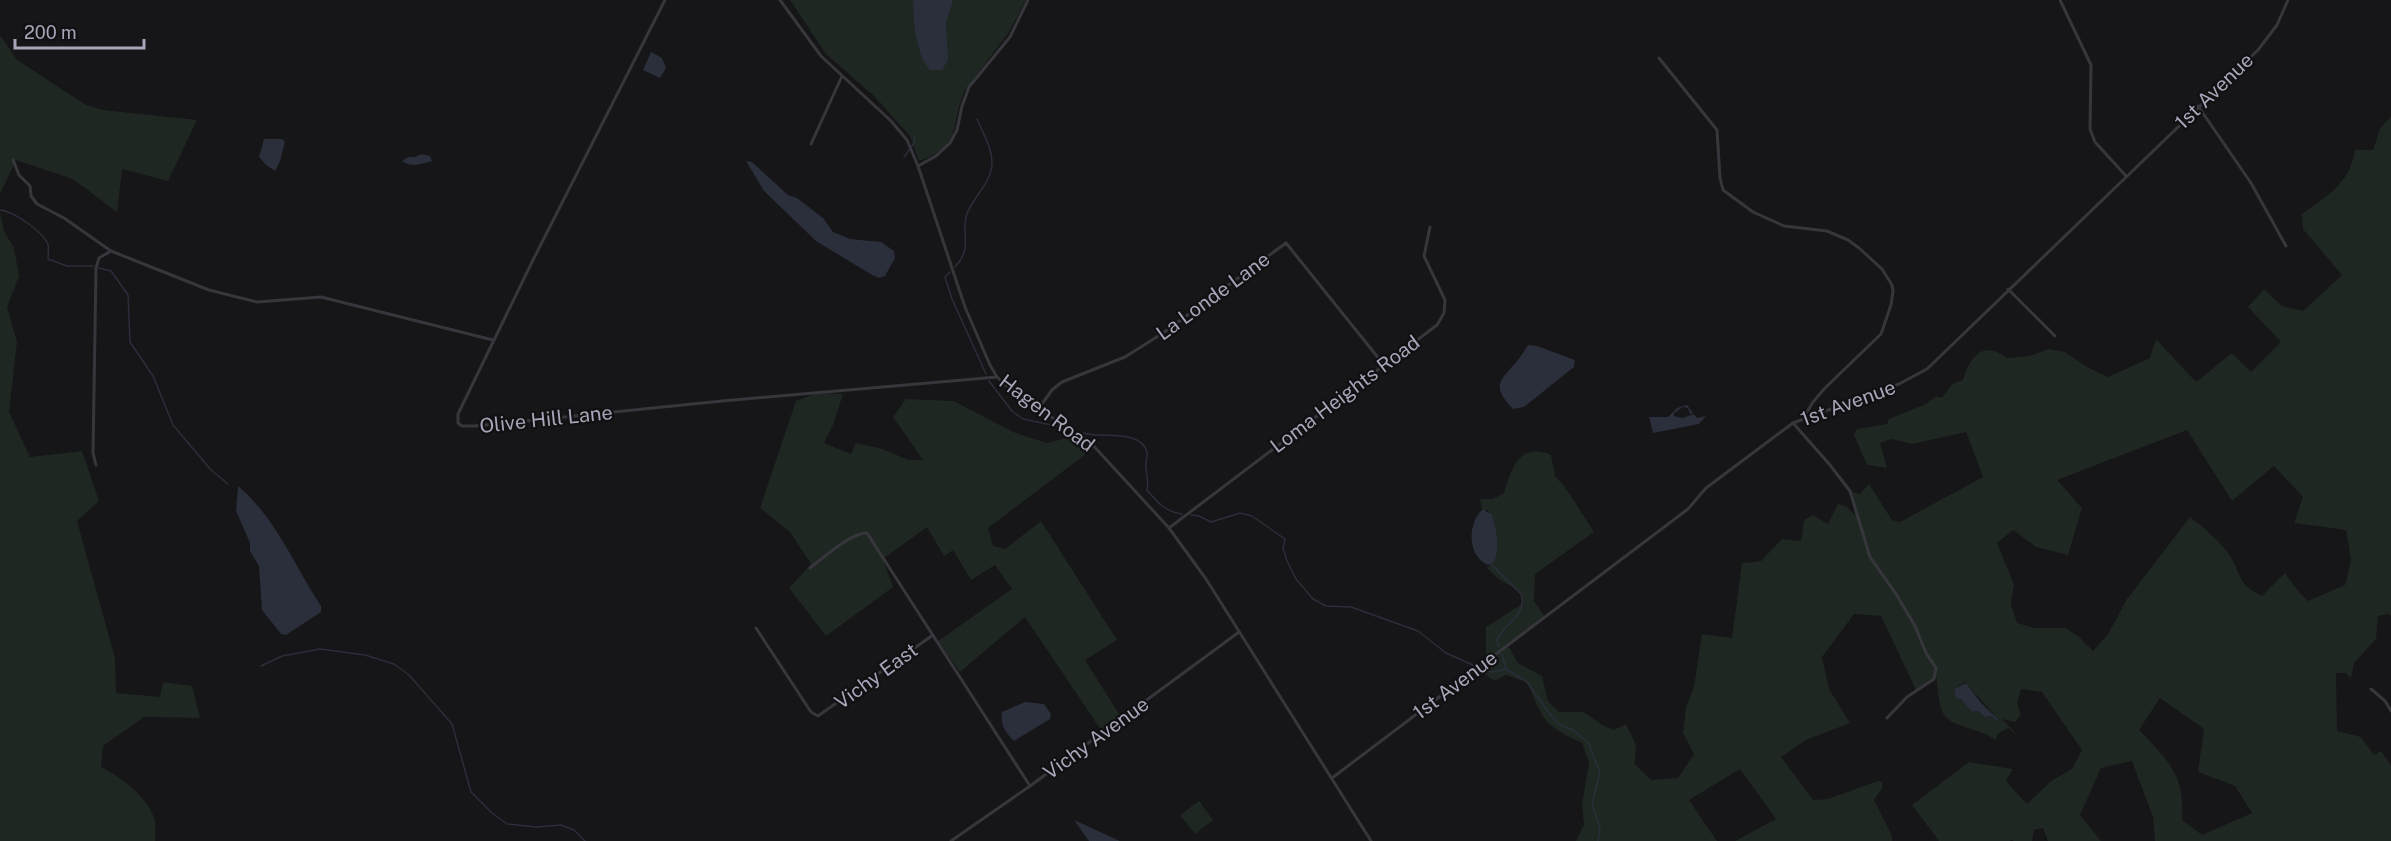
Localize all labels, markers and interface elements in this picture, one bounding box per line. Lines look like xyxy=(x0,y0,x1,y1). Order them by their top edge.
scale bar xyxy=(15,12,144,50)
text: 200 m xyxy=(24,22,77,43)
street label: 1st Avenue xyxy=(2170,48,2258,134)
street label: La Londe Lane xyxy=(1152,247,1274,345)
street label: Loma Heights Road xyxy=(1266,330,1424,458)
street label: Hagen Road xyxy=(994,369,1100,457)
street label: 1st Avenue xyxy=(1797,375,1899,431)
street label: Olive Hill Lane xyxy=(478,400,614,438)
street label: Vichy East xyxy=(830,638,922,714)
street label: 1st Avenue xyxy=(1408,646,1502,724)
street label: Vichy Avenue xyxy=(1039,692,1153,784)

